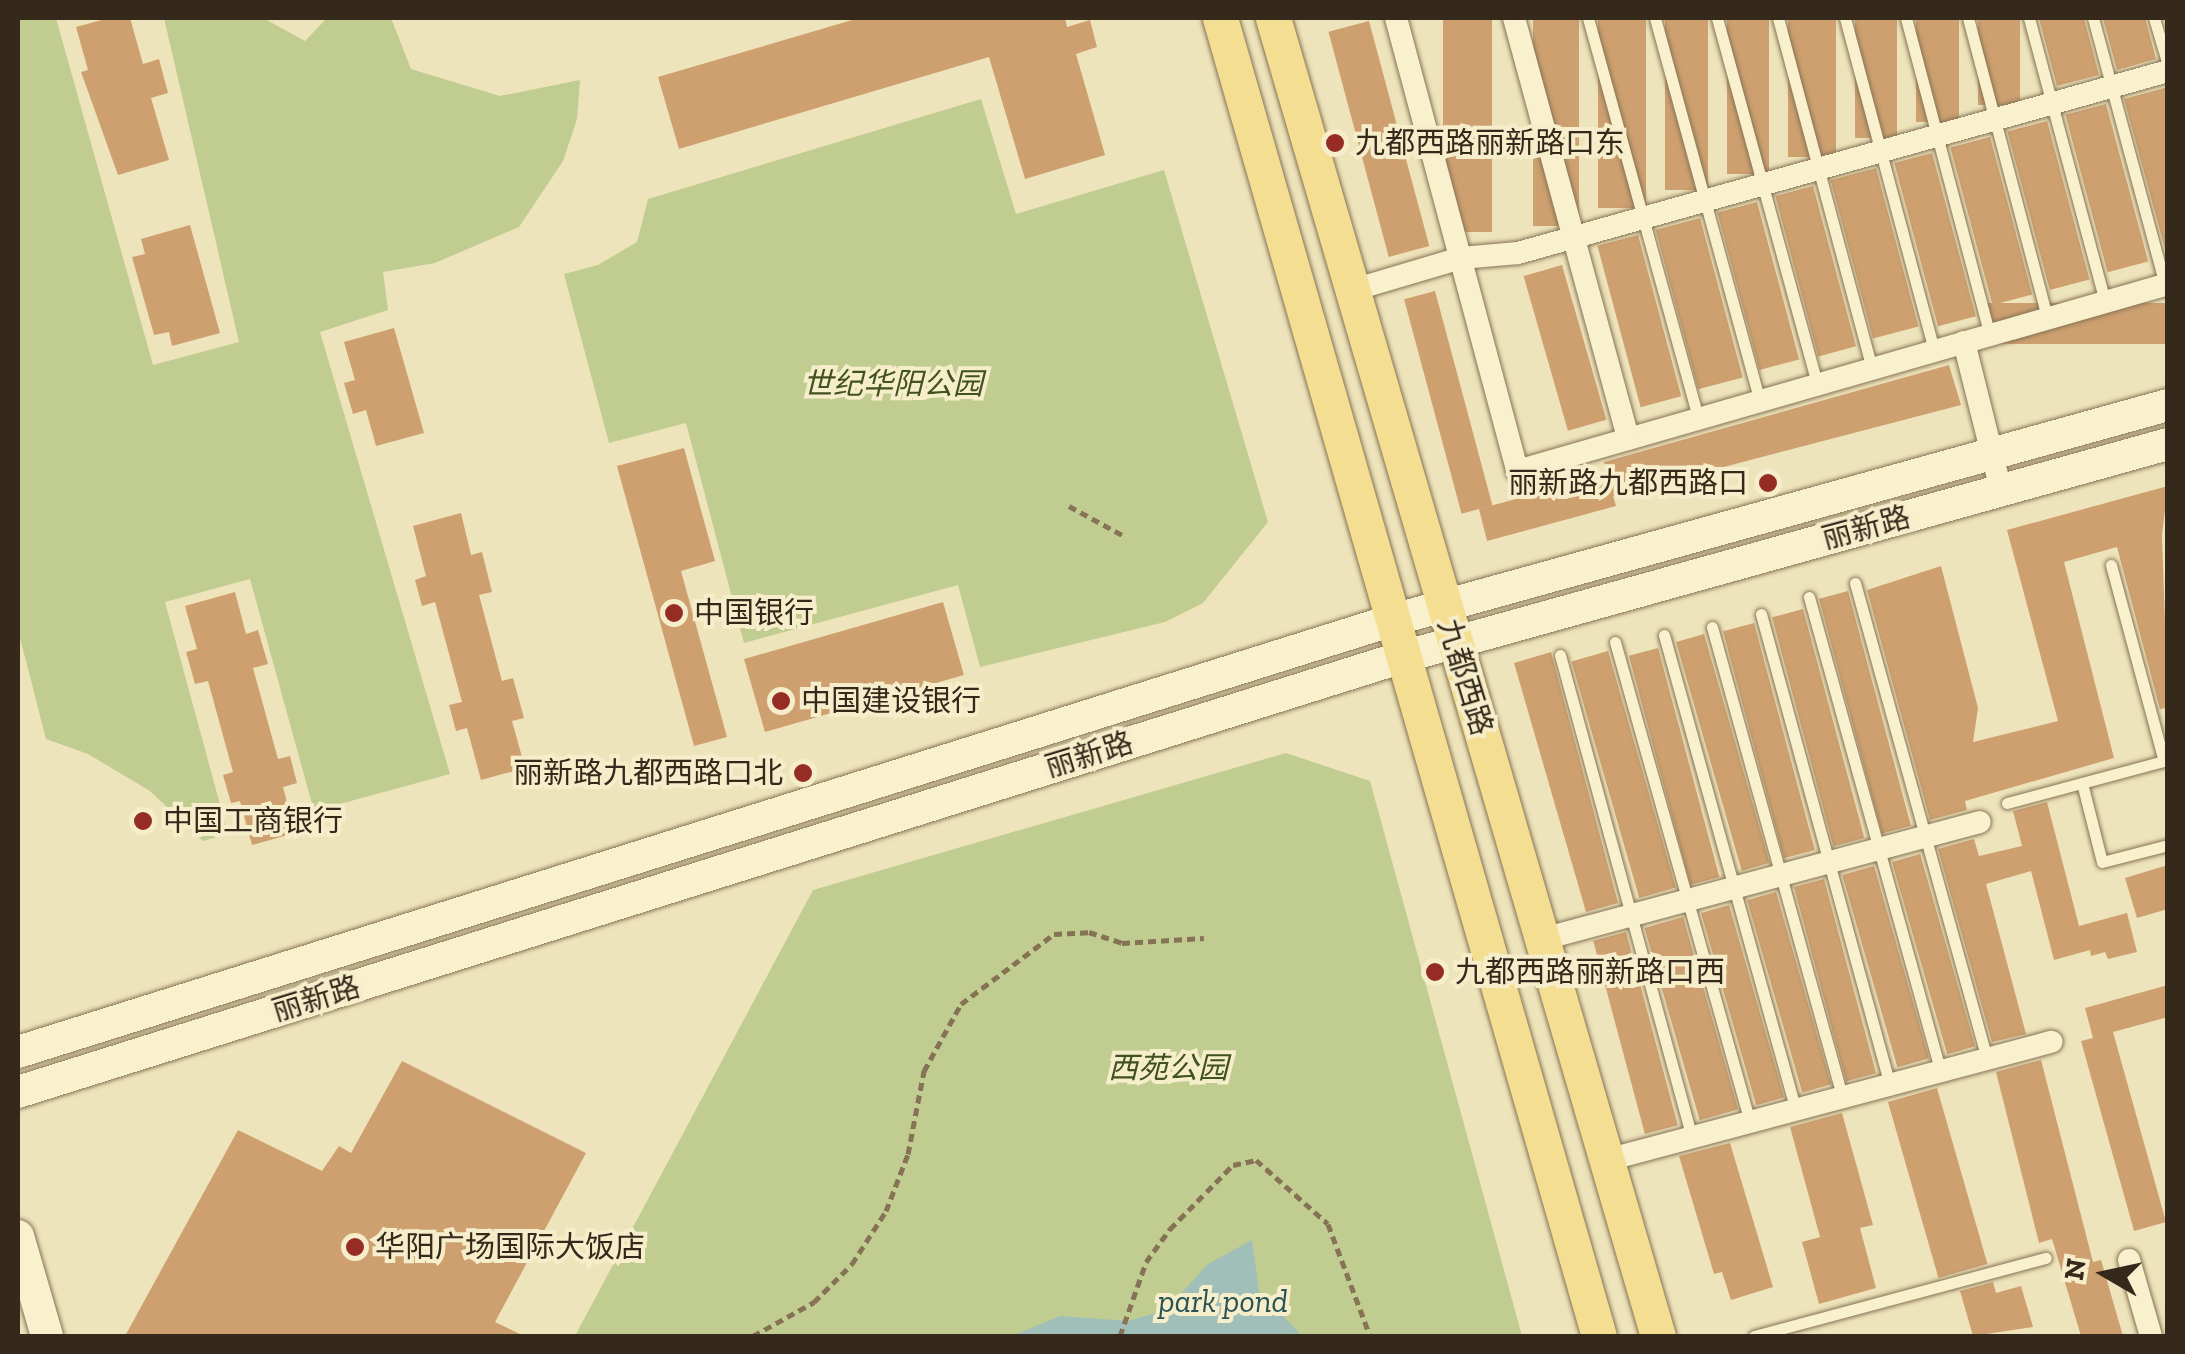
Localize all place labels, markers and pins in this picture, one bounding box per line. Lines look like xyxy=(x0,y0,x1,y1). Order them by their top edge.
place label: 九都西路丽新路口东 xyxy=(1355,125,1625,161)
marker: 九都西路丽新路口东 xyxy=(1324,132,1346,154)
place label: 丽新路九都西路口 xyxy=(1508,465,1748,501)
marker: 丽新路九都西路口 xyxy=(1757,472,1779,494)
place label: 中国银行 xyxy=(694,595,814,631)
marker: 中国银行 xyxy=(663,602,685,624)
place label: 中国建设银行 xyxy=(801,683,981,719)
marker: 中国建设银行 xyxy=(770,690,792,712)
place label: 丽新路九都西路口北 xyxy=(513,755,783,791)
marker: 丽新路九都西路口北 xyxy=(792,762,814,784)
place label: 中国工商银行 xyxy=(163,803,343,839)
marker: 中国工商银行 xyxy=(132,810,154,832)
place label: 九都西路丽新路口西 xyxy=(1455,954,1725,990)
marker: 九都西路丽新路口西 xyxy=(1424,961,1446,983)
place label: 华阳广场国际大饭店 xyxy=(375,1229,645,1265)
marker: 华阳广场国际大饭店 xyxy=(344,1236,366,1258)

